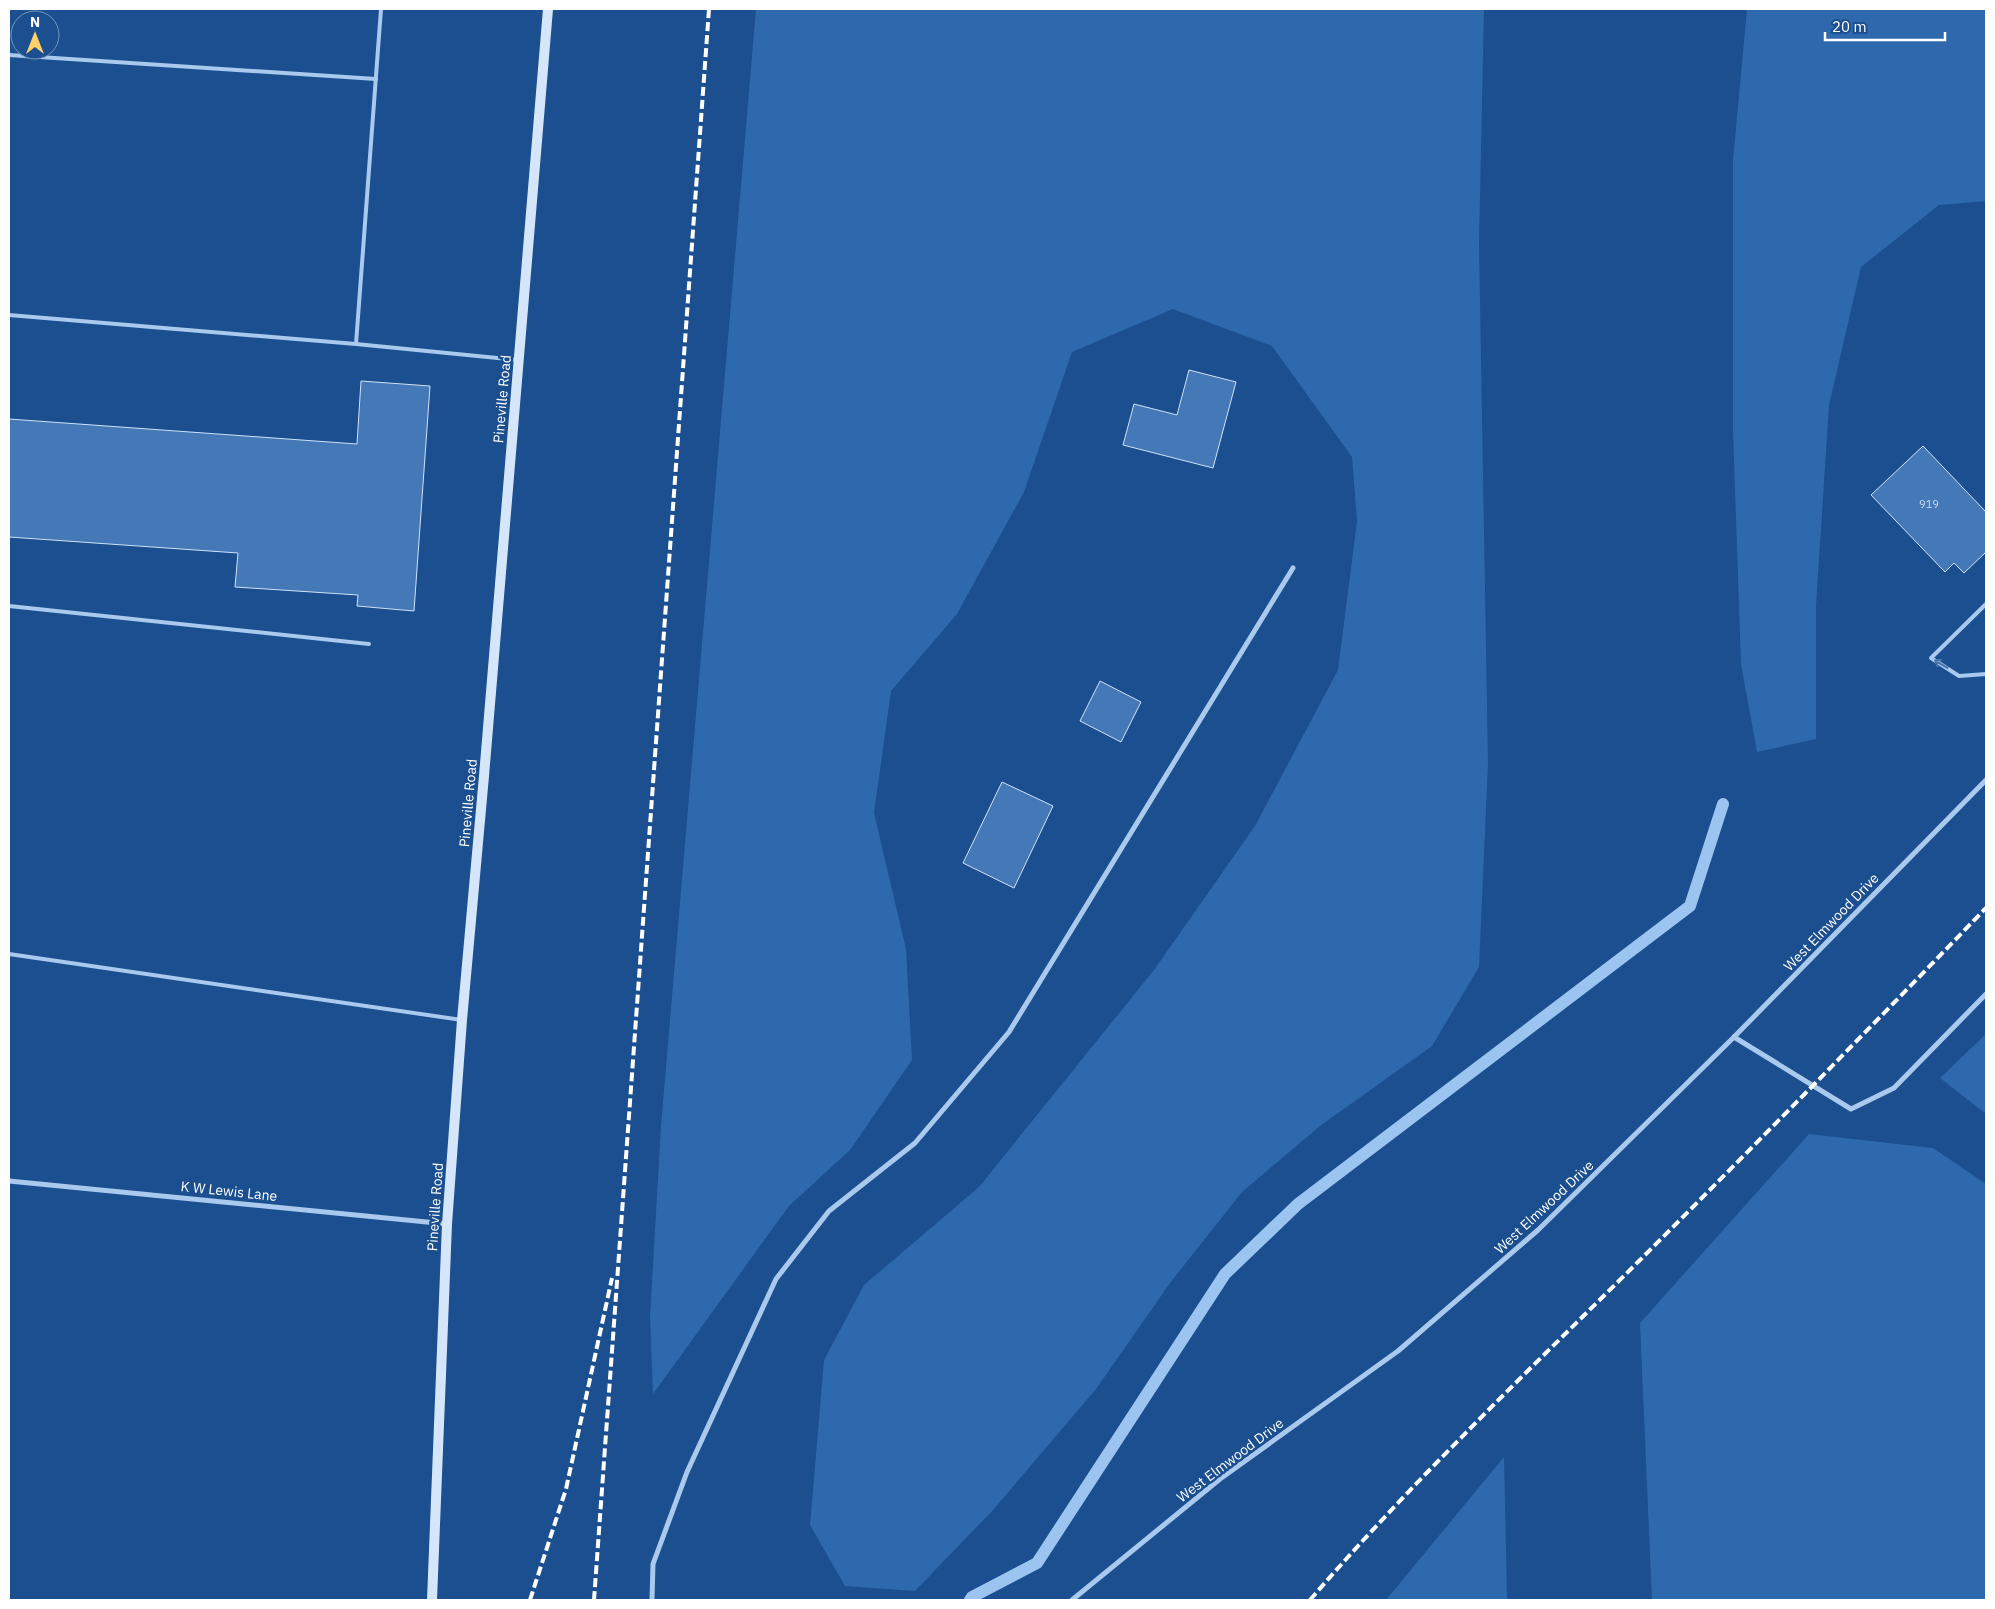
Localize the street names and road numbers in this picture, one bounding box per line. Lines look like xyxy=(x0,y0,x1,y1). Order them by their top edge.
street label: Pineville Road xyxy=(489,354,515,444)
street label: Pineville Road xyxy=(455,758,481,848)
street label: West Elmwood Drive xyxy=(1780,869,1883,975)
street label: West Elmwood Drive xyxy=(1491,1156,1598,1258)
street label: Pineville Road xyxy=(423,1162,447,1252)
street label: K W Lewis Lane xyxy=(180,1177,278,1205)
street label: West Elmwood Drive xyxy=(1173,1414,1287,1506)

